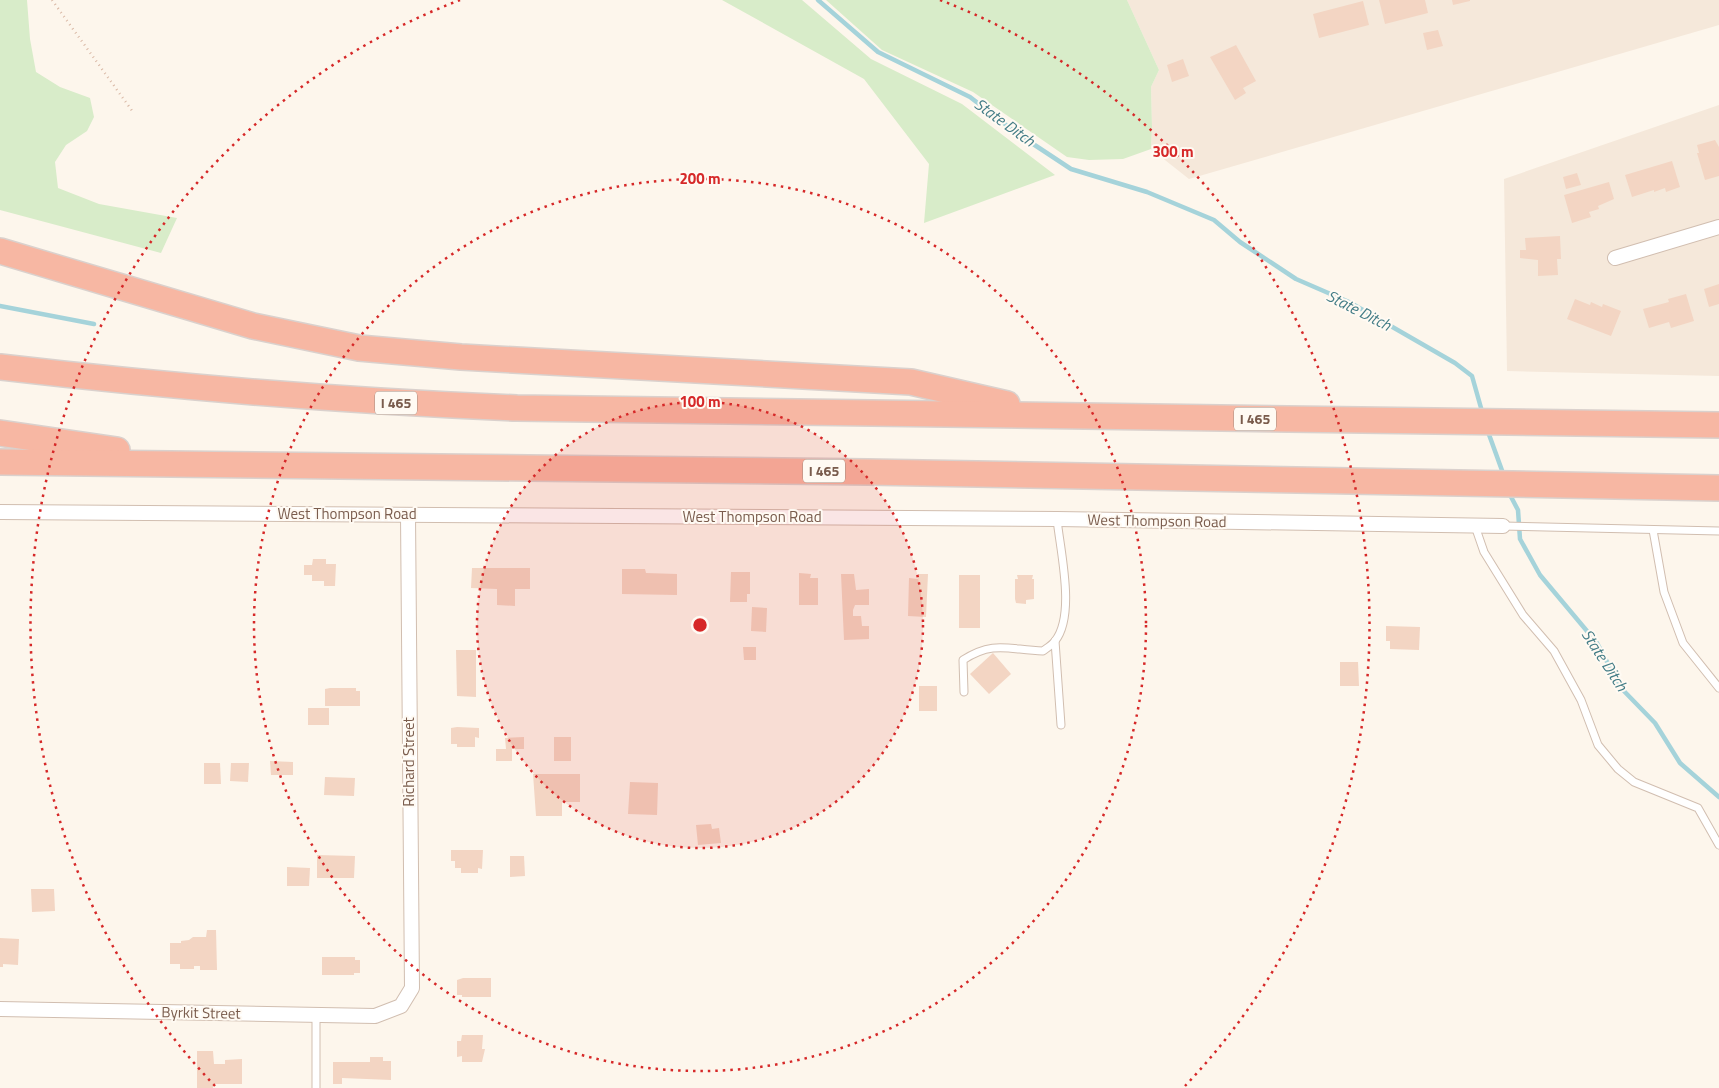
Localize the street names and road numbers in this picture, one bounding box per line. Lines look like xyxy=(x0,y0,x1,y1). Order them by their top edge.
road number: I 465 xyxy=(375,392,417,414)
road number: I 465 xyxy=(1234,408,1276,430)
road number: I 465 xyxy=(803,460,845,482)
street label: West Thompson Road xyxy=(277,502,417,525)
street label: West Thompson Road xyxy=(682,505,822,528)
street label: West Thompson Road xyxy=(1087,508,1227,533)
street label: Richard Street xyxy=(397,717,420,807)
street label: Byrkit Street xyxy=(161,1000,242,1025)

